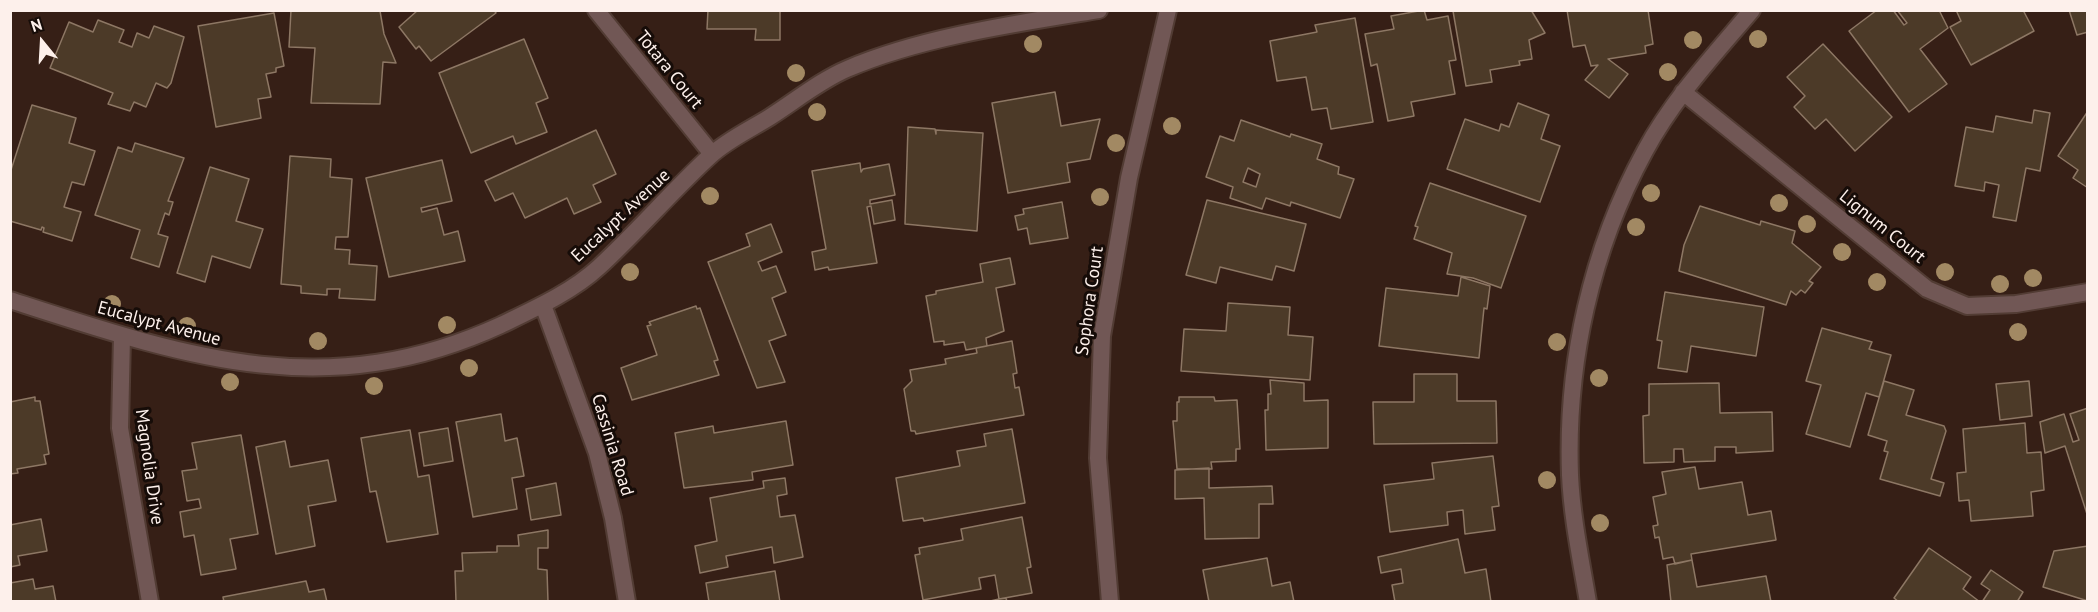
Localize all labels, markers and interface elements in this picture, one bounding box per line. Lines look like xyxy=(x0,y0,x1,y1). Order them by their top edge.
north arrow xyxy=(12,12,72,72)
text: N xyxy=(28,14,45,36)
street label: Totara Court xyxy=(631,27,707,113)
street label: Eucalypt Avenue xyxy=(567,165,675,267)
street label: Lignum Court xyxy=(1835,186,1929,268)
street label: Sophora Court xyxy=(1072,245,1108,357)
street label: Eucalypt Avenue xyxy=(95,297,223,351)
street label: Cassinia Road xyxy=(586,391,638,499)
street label: Magnolia Drive xyxy=(130,408,168,526)

